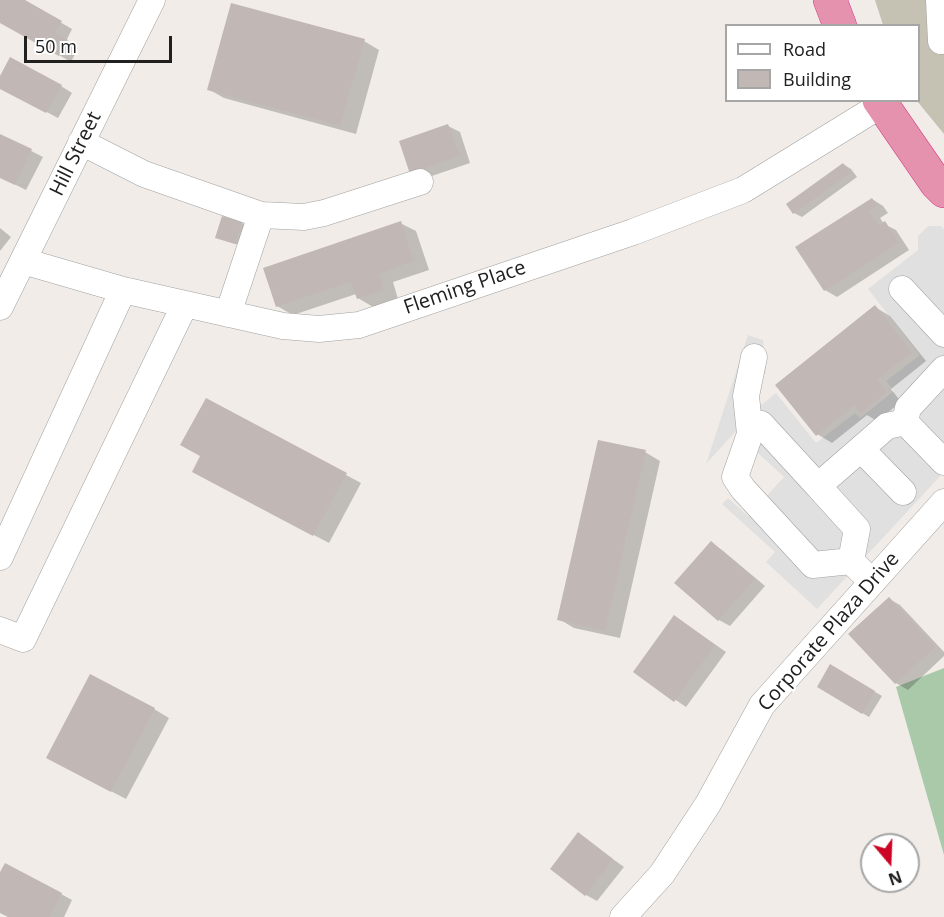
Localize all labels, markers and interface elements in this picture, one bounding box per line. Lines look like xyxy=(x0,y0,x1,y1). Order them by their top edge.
scale bar xyxy=(27,24,176,62)
legend xyxy=(725,24,920,102)
text: 50 m xyxy=(35,34,77,58)
text: Road xyxy=(783,37,826,61)
text: Building xyxy=(783,67,851,91)
street label: Hill Street xyxy=(45,108,107,200)
street label: Fleming Place xyxy=(401,256,529,320)
street label: Corporate Plaza Drive xyxy=(753,548,905,716)
north arrow xyxy=(860,833,920,893)
text: N xyxy=(885,866,905,891)

